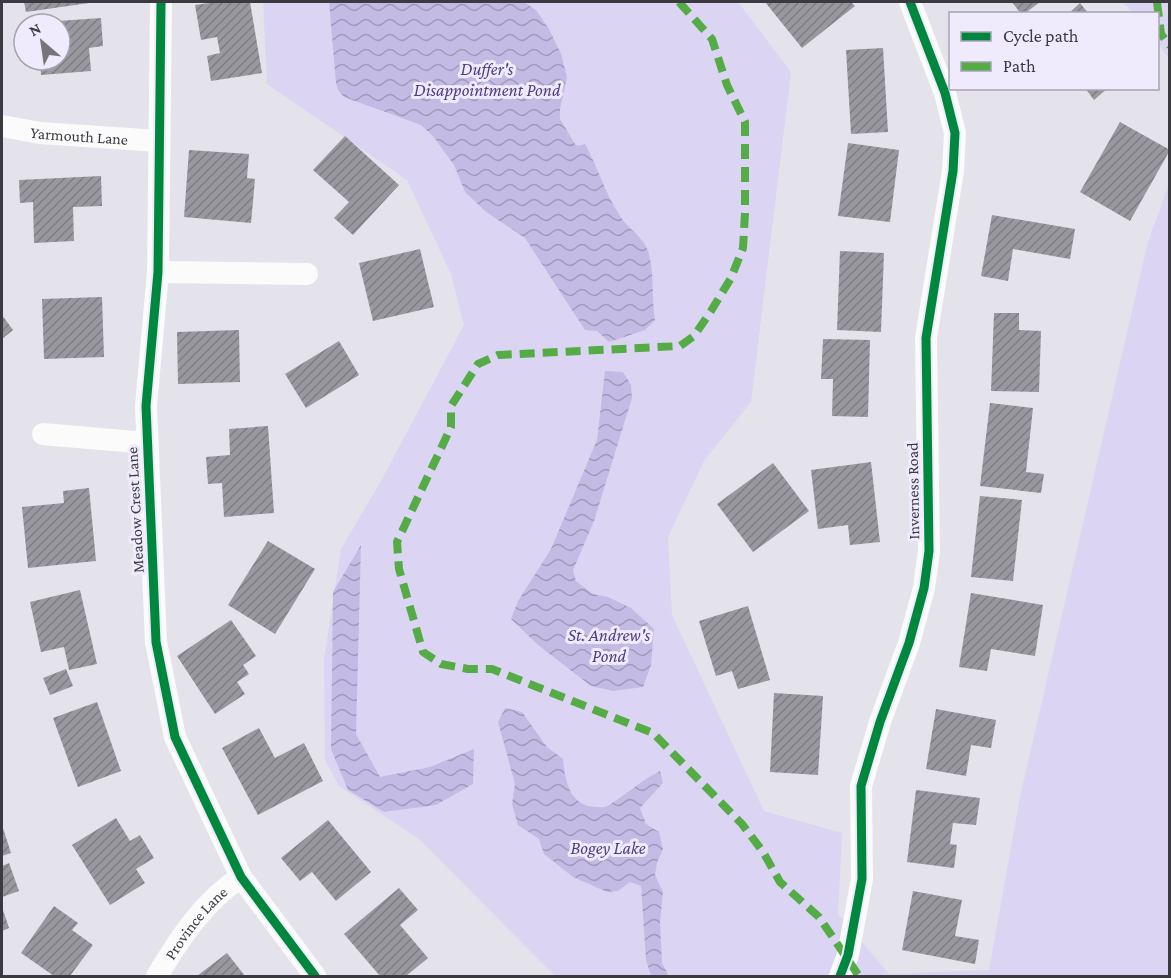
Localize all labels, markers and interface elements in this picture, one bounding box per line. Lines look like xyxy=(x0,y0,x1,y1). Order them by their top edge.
north arrow xyxy=(12,12,72,72)
legend xyxy=(949,12,1159,90)
text: N xyxy=(26,19,44,39)
text: Cycle path xyxy=(1003,26,1079,46)
text: Path xyxy=(1003,56,1036,76)
water label: Duffer's Disappointment Pond xyxy=(414,59,561,100)
street label: Yarmouth Lane xyxy=(29,123,129,147)
street label: Inverness Road xyxy=(904,442,922,540)
street label: Meadow Crest Lane xyxy=(123,447,147,573)
water label: St. Andrew's Pond xyxy=(568,625,651,666)
water label: Bogey Lake xyxy=(570,838,646,858)
street label: Province Lane xyxy=(161,883,230,962)

